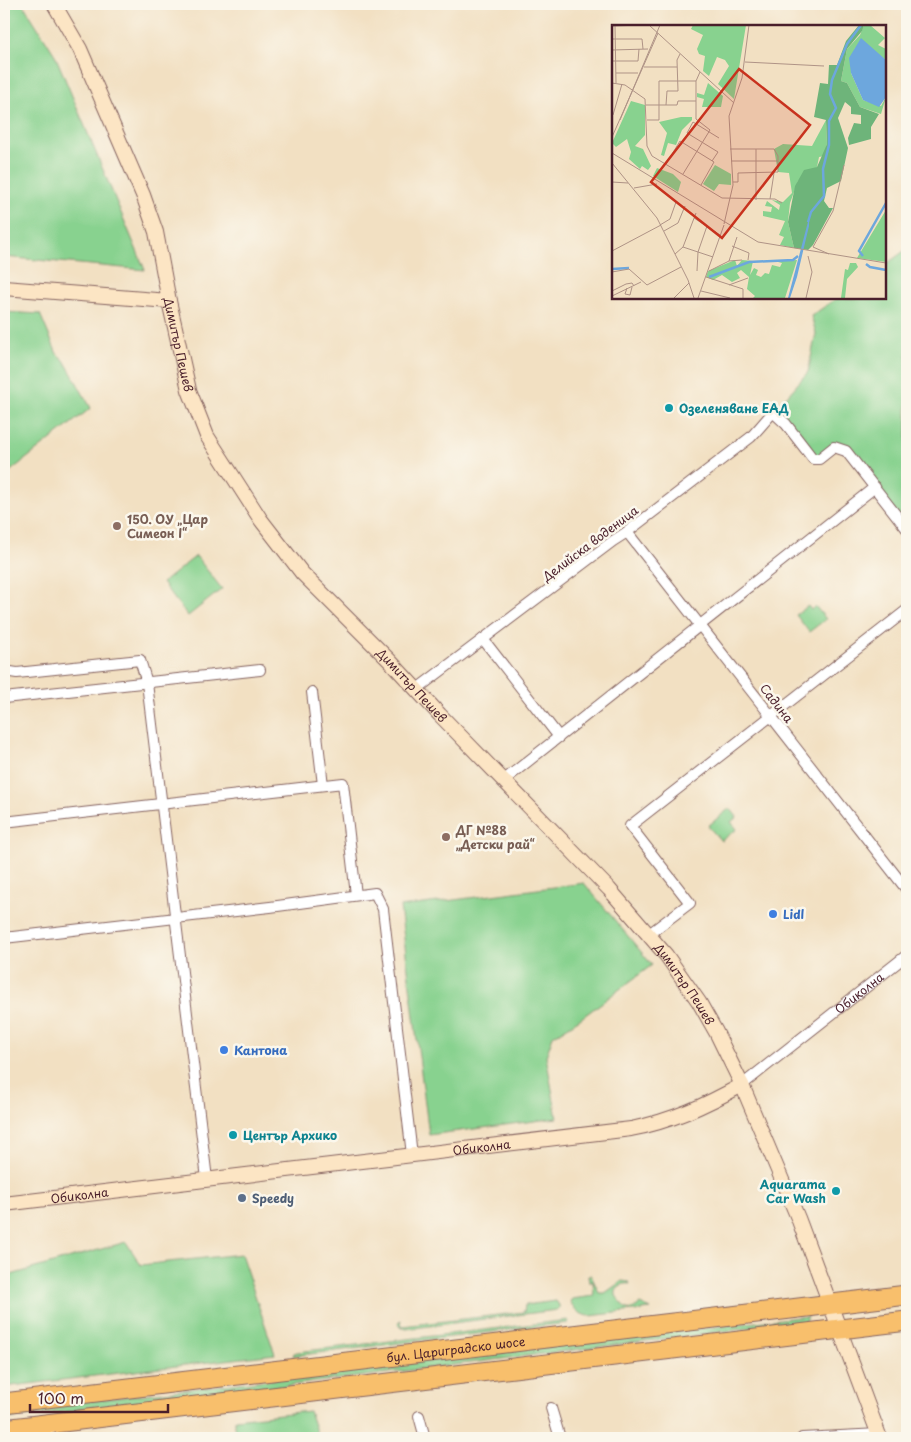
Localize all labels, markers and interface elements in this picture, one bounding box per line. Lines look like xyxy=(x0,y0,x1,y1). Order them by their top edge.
inset map xyxy=(612,25,886,299)
street label: Димитър Пешев xyxy=(159,295,198,393)
place label: Озеленяване ЕАД xyxy=(679,399,789,417)
marker: Озеленяване ЕАД xyxy=(663,402,675,414)
street label: Делийска воденица xyxy=(537,501,642,586)
place label: 150. ОУ „Цар Симеон I“ xyxy=(127,510,208,542)
marker: 150. ОУ „Цар Симеон I“ xyxy=(111,520,123,532)
street label: Димитър Пешев xyxy=(372,643,451,726)
street label: Садина xyxy=(756,680,798,727)
place label: ДГ №88 „Детски рай“ xyxy=(455,821,535,853)
marker: ДГ №88 „Детски рай“ xyxy=(440,831,452,843)
place label: Lidl xyxy=(783,905,805,923)
marker: Lidl xyxy=(767,908,779,920)
street label: Димитър Пешев xyxy=(650,938,719,1028)
street label: Обиколна xyxy=(831,967,888,1018)
place label: Кантона xyxy=(234,1041,287,1059)
marker: Кантона xyxy=(218,1044,230,1056)
place label: Център Архико xyxy=(243,1126,337,1144)
marker: Център Архико xyxy=(227,1129,239,1141)
street label: Обиколна xyxy=(452,1134,512,1159)
place label: Aquarama Car Wash xyxy=(759,1175,827,1207)
street label: Обиколна xyxy=(50,1183,110,1207)
marker: Aquarama Car Wash xyxy=(830,1185,842,1197)
place label: Speedy xyxy=(252,1189,294,1207)
marker: Speedy xyxy=(236,1192,248,1204)
street label: бул. Цариградско шосе xyxy=(385,1332,527,1366)
scale bar xyxy=(30,1382,168,1414)
text: 100 m xyxy=(38,1386,84,1409)

